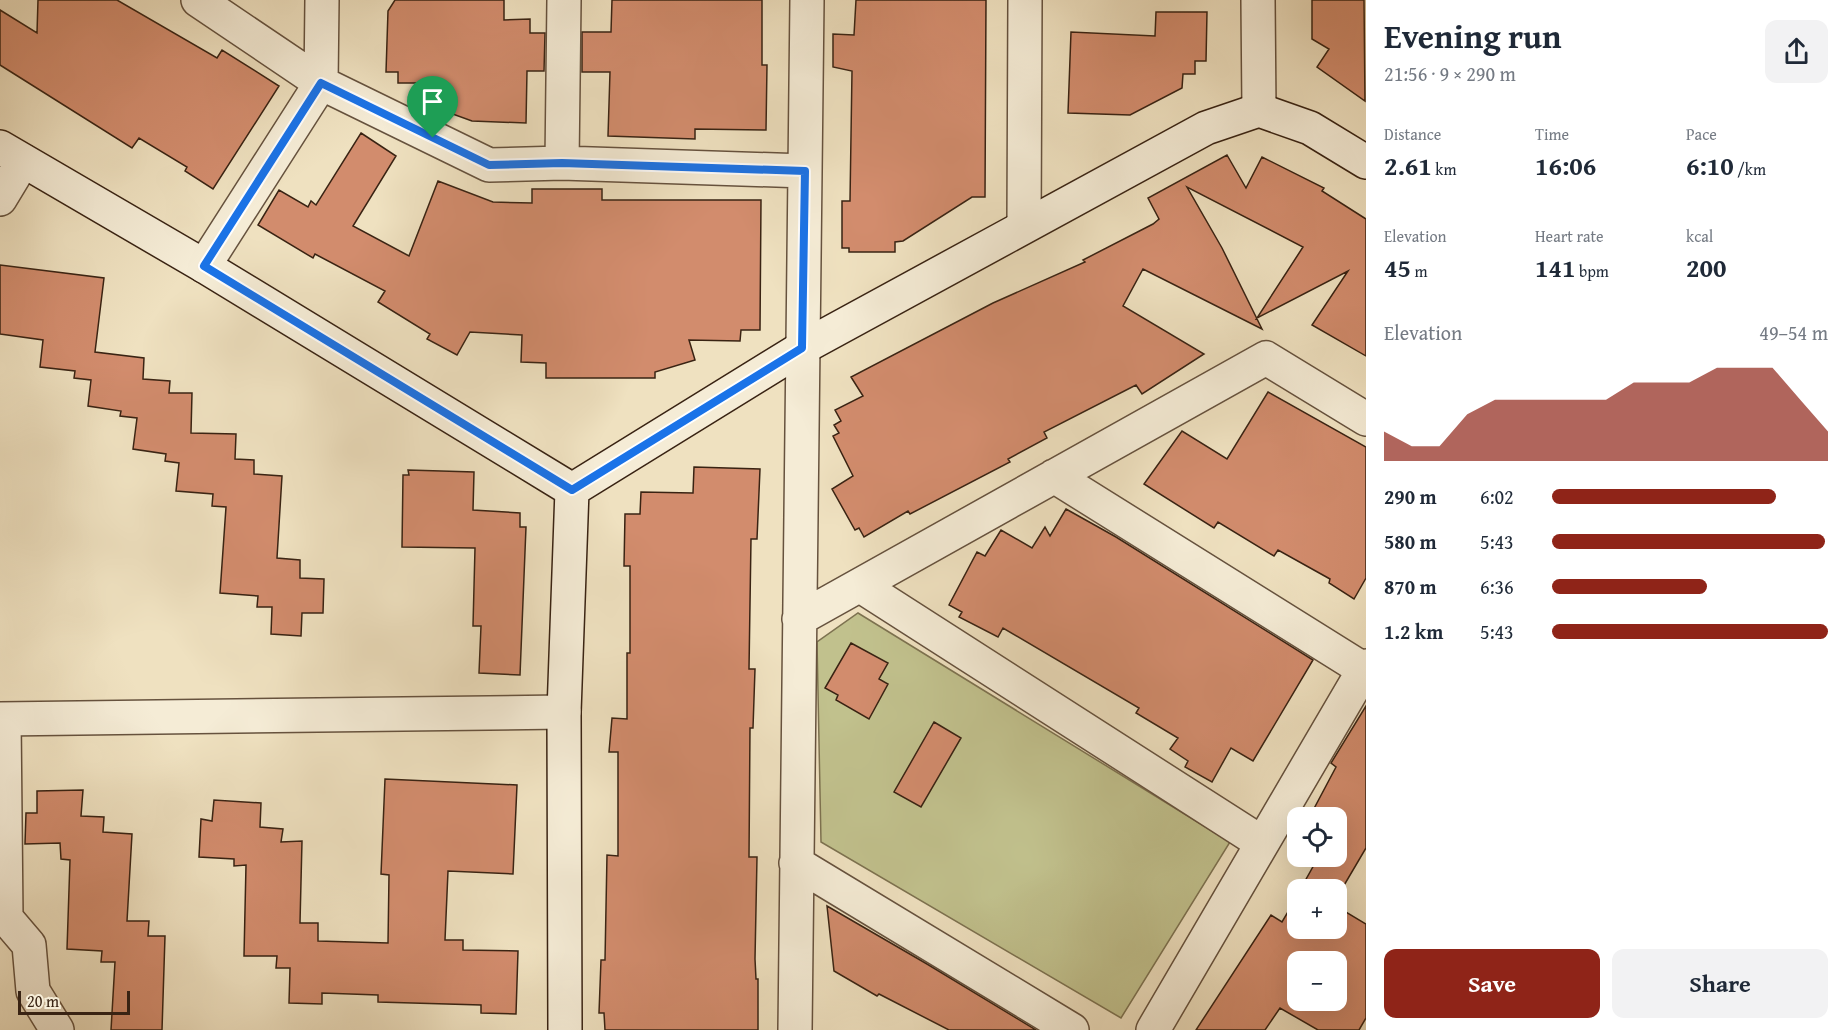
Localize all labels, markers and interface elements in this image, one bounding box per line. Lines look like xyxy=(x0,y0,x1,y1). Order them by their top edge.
text: Evening run xyxy=(1384,12,1561,60)
button: share xyxy=(1765,20,1828,83)
text: 21:56 · 9 × 290 m xyxy=(1384,59,1516,88)
pin xyxy=(407,76,458,138)
icon: arrive xyxy=(416,85,449,118)
text: Distance xyxy=(1384,122,1441,146)
text: Time xyxy=(1535,122,1569,146)
text: Pace xyxy=(1686,122,1717,146)
text: 2.61 xyxy=(1384,146,1432,185)
text: 16:06 xyxy=(1535,146,1596,185)
text: 6:10 xyxy=(1686,146,1734,185)
text: km xyxy=(1432,157,1456,181)
text: /km xyxy=(1734,157,1766,181)
text: Elevation xyxy=(1384,224,1447,248)
text: Heart rate xyxy=(1535,224,1604,248)
text: kcal xyxy=(1686,224,1713,248)
text: 45 xyxy=(1384,248,1411,287)
text: 141 xyxy=(1535,248,1575,287)
text: 200 xyxy=(1686,248,1726,287)
text: m xyxy=(1411,259,1428,283)
text: bpm xyxy=(1575,259,1609,283)
text: Elevation xyxy=(1384,318,1462,347)
text: 49–54 m xyxy=(1759,318,1828,347)
text: 290 m xyxy=(1384,482,1437,511)
text: 6:02 xyxy=(1480,482,1514,511)
text: 580 m xyxy=(1384,527,1437,556)
text: 5:43 xyxy=(1480,527,1514,556)
text: 870 m xyxy=(1384,572,1437,601)
text: 6:36 xyxy=(1480,572,1514,601)
text: 1.2 km xyxy=(1384,617,1443,646)
text: 5:43 xyxy=(1480,617,1514,646)
map controls xyxy=(1287,807,1347,1011)
button: locate xyxy=(1287,807,1347,867)
button: + xyxy=(1287,879,1347,939)
button: Save xyxy=(1384,949,1600,1018)
button: Share xyxy=(1612,949,1828,1018)
button: − xyxy=(1287,951,1347,1011)
scale bar xyxy=(18,988,130,1016)
text: 20 m xyxy=(27,989,59,1013)

